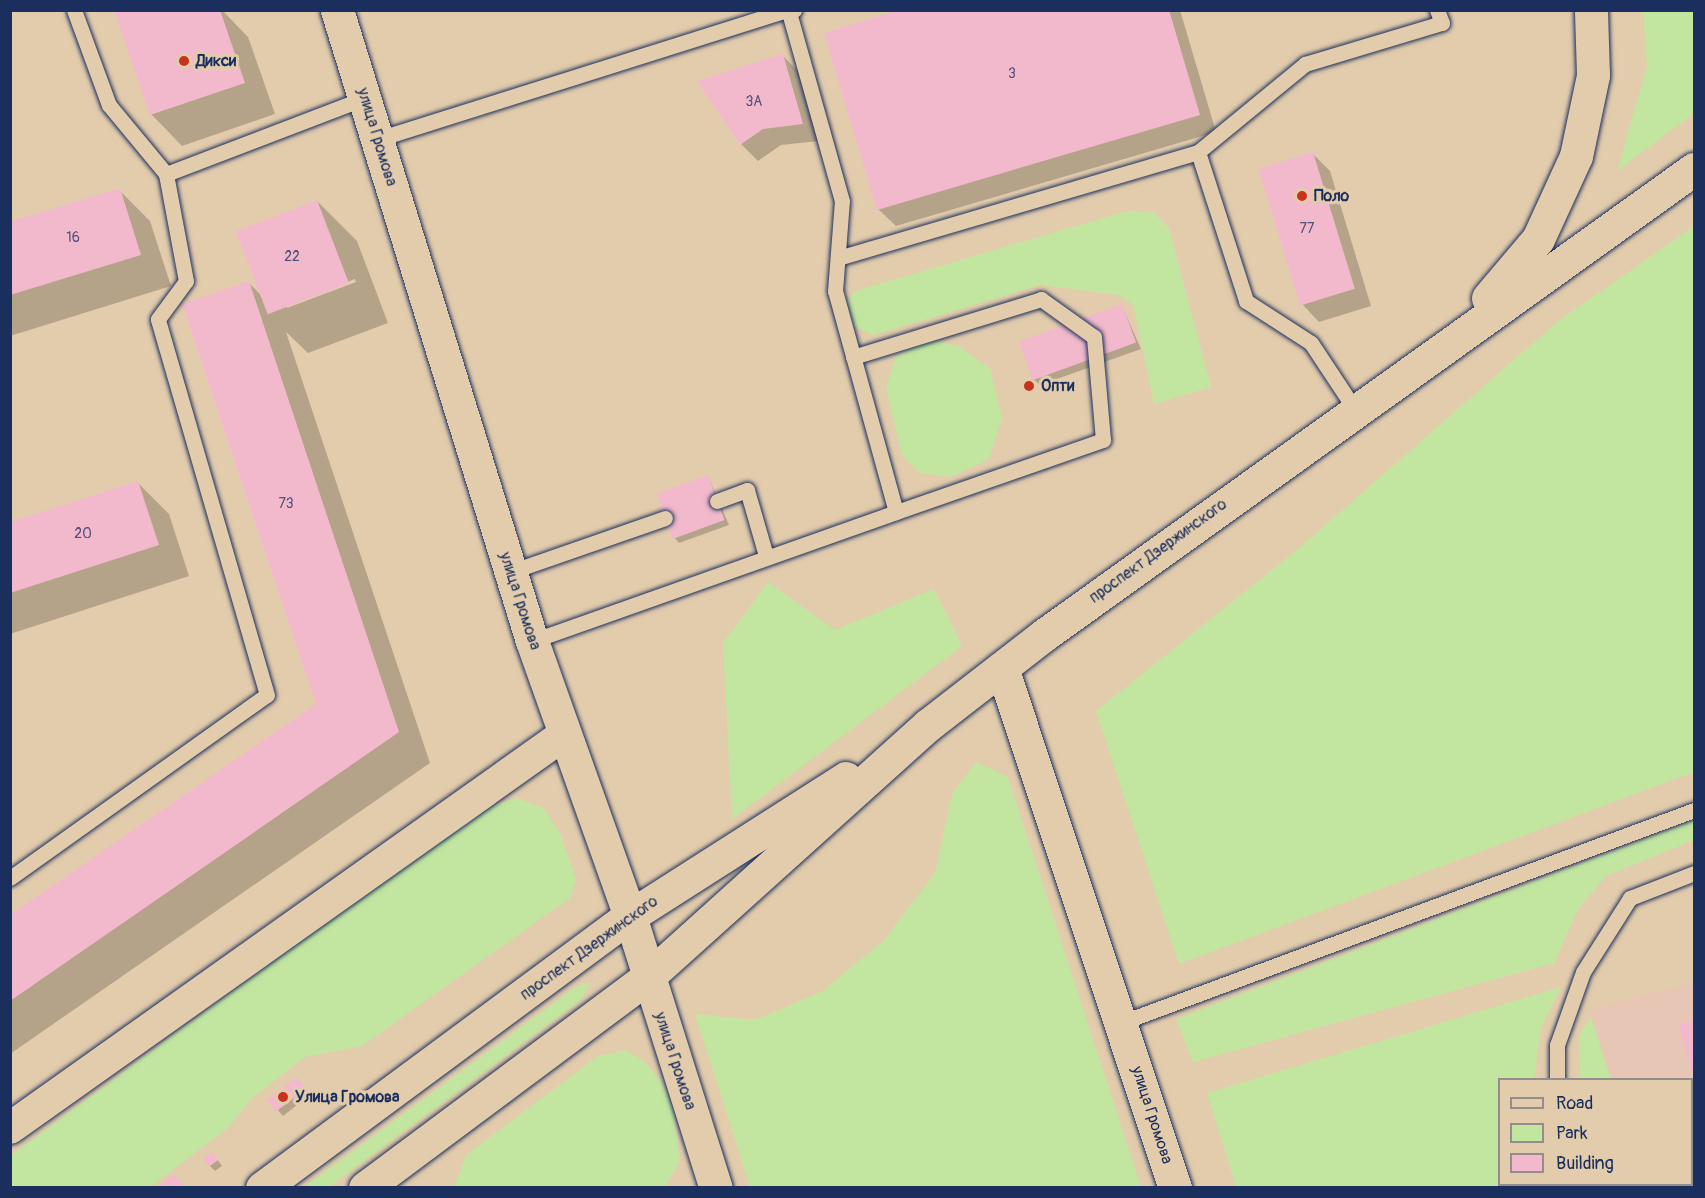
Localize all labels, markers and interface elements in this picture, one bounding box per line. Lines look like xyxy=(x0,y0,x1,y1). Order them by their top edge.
place label: Дикси xyxy=(196,51,236,71)
marker: Дикси xyxy=(177,54,191,68)
house number: 3 xyxy=(1008,66,1016,82)
street label: улица Громова xyxy=(353,86,401,188)
house number: 3А xyxy=(746,94,762,110)
place label: Поло xyxy=(1314,186,1349,206)
marker: Поло xyxy=(1295,189,1309,203)
house number: 77 xyxy=(1300,221,1314,237)
house number: 16 xyxy=(66,230,80,246)
house number: 22 xyxy=(284,249,300,265)
place label: Опти xyxy=(1041,376,1074,396)
marker: Опти xyxy=(1022,379,1036,393)
street label: проспект Дзержинского xyxy=(1085,495,1231,607)
house number: 73 xyxy=(278,496,294,512)
house number: 20 xyxy=(74,526,92,542)
street label: улица Громова xyxy=(495,550,545,652)
street label: проспект Дзержинского xyxy=(516,892,662,1004)
street label: улица Громова xyxy=(650,1010,700,1112)
street label: улица Громова xyxy=(1127,1064,1177,1166)
legend xyxy=(1498,1078,1693,1186)
place label: Улица Громова xyxy=(295,1087,399,1107)
marker: Улица Громова xyxy=(276,1090,290,1104)
text: Road xyxy=(1556,1092,1593,1115)
text: Park xyxy=(1556,1122,1588,1145)
text: Building xyxy=(1556,1152,1614,1175)

